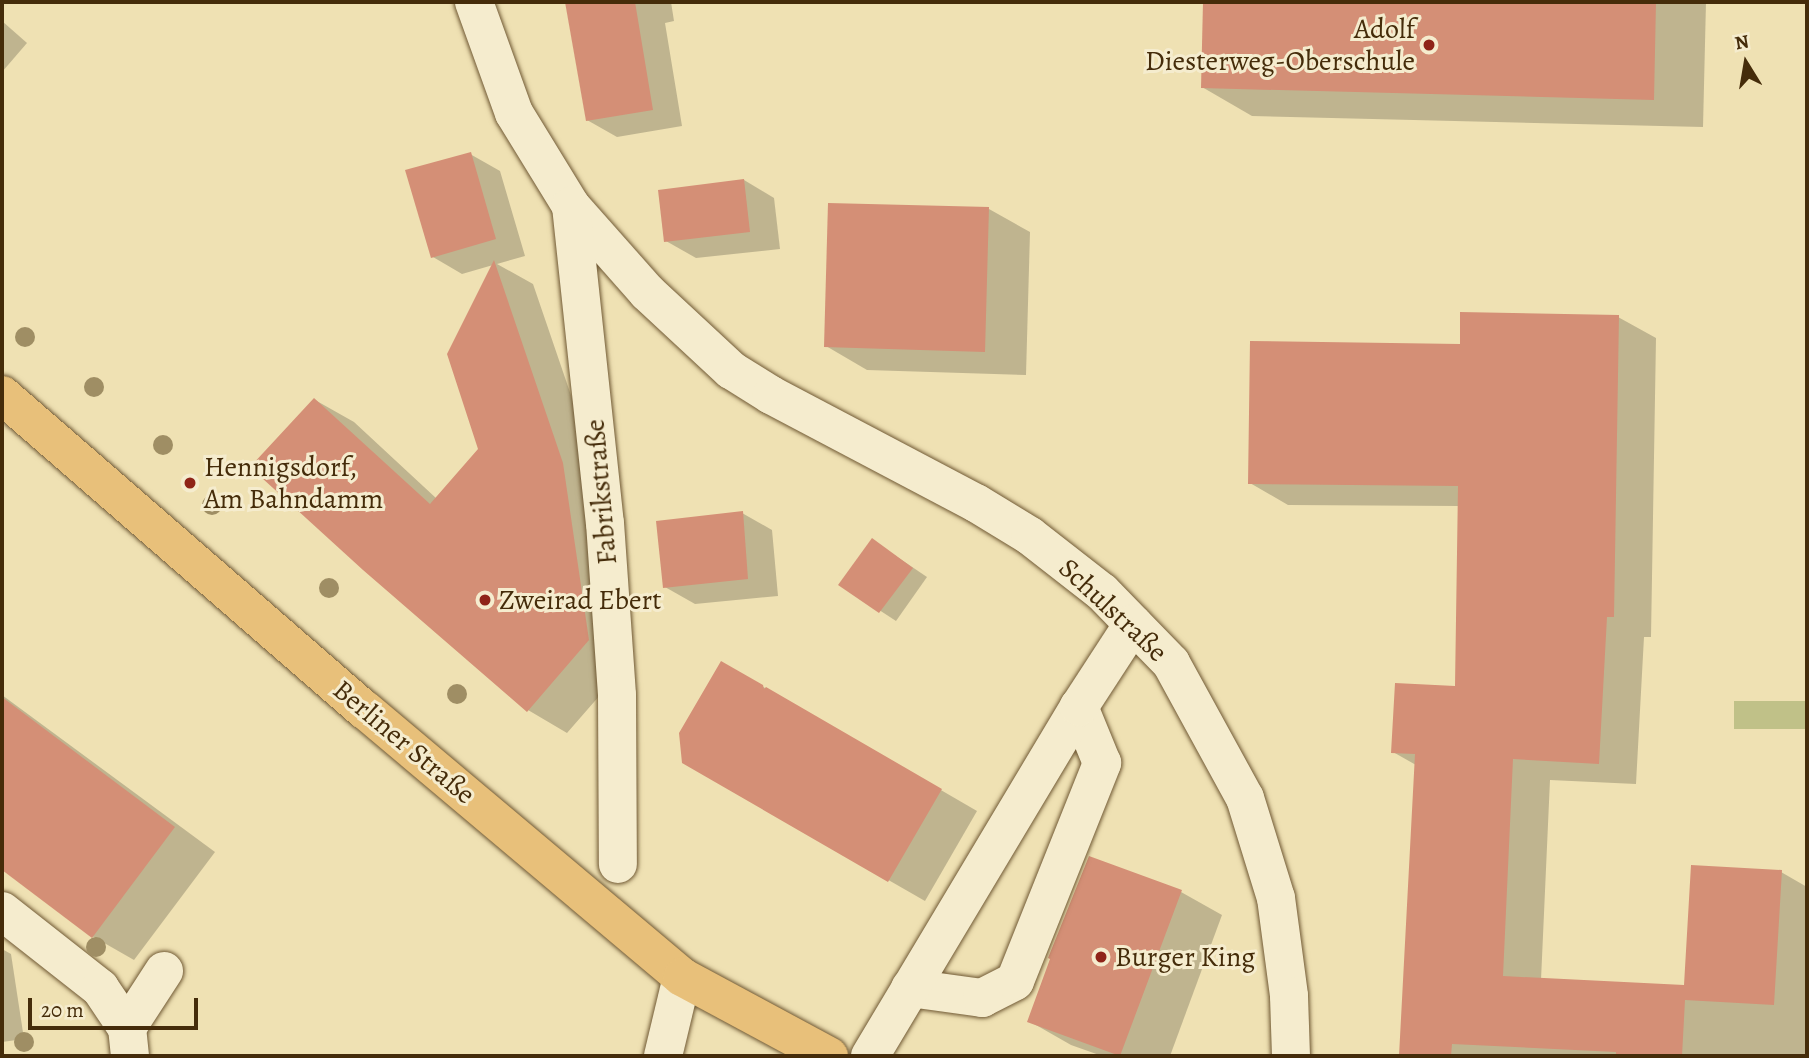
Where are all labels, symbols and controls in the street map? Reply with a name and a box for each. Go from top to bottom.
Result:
place label: Adolf Diesterweg-Oberschule [1145,12,1415,78]
north arrow [1711,28,1781,98]
text: N [1733,28,1751,56]
marker: Adolf Diesterweg-Oberschule [1421,37,1437,53]
street label: Fabrikstraße [578,418,624,566]
place label: Hennigsdorf, Am Bahndamm [204,450,383,516]
marker: Hennigsdorf, Am Bahndamm [182,475,198,491]
street label: Schulstraße [1052,551,1174,669]
place label: Zweirad Ebert [499,583,661,617]
marker: Zweirad Ebert [477,592,493,608]
street label: Berliner Straße [326,673,482,811]
place label: Burger King [1115,940,1255,974]
marker: Burger King [1093,949,1109,965]
scale bar [32,984,201,1028]
text: 20 m [41,996,84,1024]

